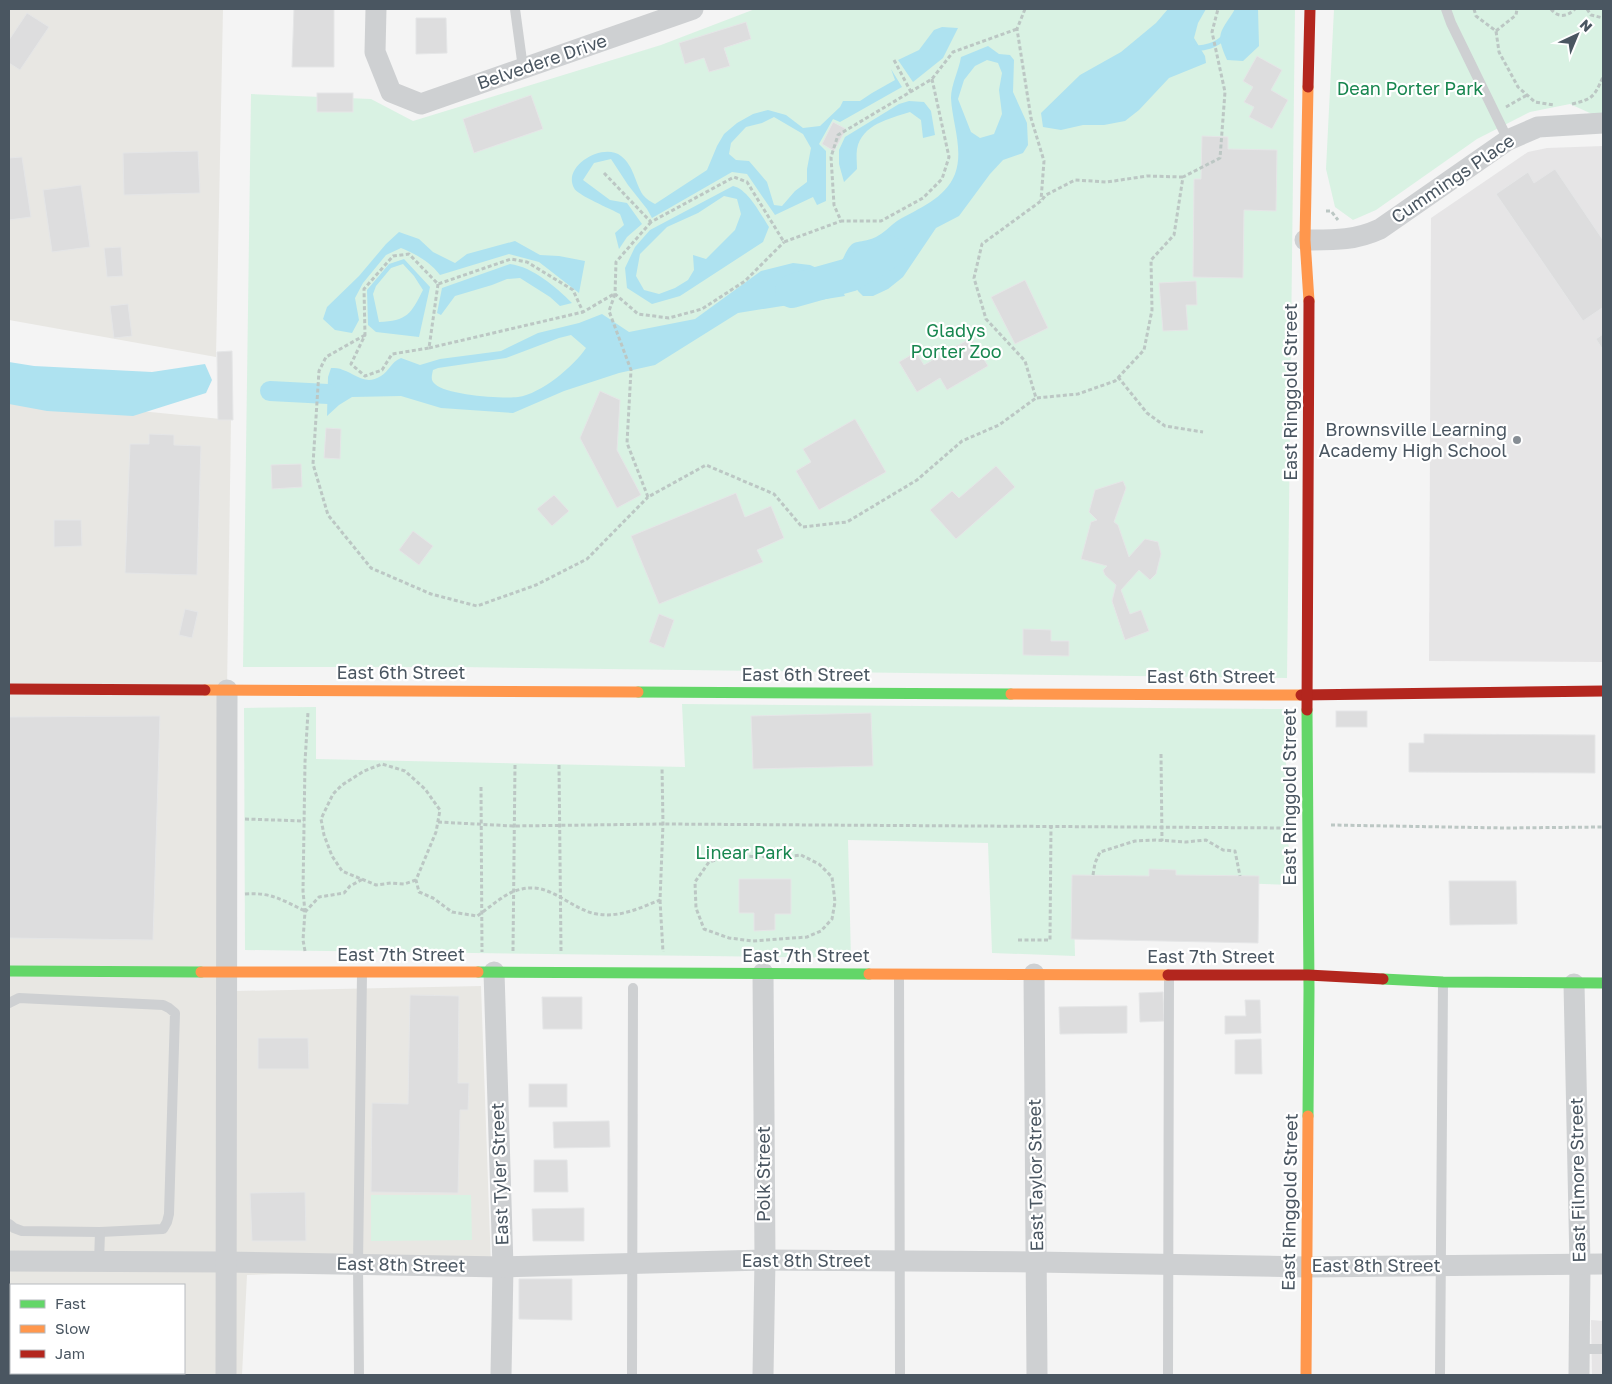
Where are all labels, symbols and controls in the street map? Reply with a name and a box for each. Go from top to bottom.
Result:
north arrow [1552,10,1602,60]
text: N [1577,15,1596,35]
street label: Belvedere Drive [474,29,610,94]
park label: Dean Porter Park [1337,77,1483,99]
street label: Cummings Place [1387,129,1518,228]
street label: East Ringgold Street [1279,303,1301,481]
park label: Gladys Porter Zoo [911,319,1002,362]
place label: Brownsville Learning Academy High School [1319,418,1507,461]
marker: Brownsville Learning Academy High School [1511,434,1523,446]
street label: East 6th Street [336,661,466,683]
street label: East 6th Street [741,663,871,685]
street label: East 6th Street [1146,665,1276,687]
street label: East Ringgold Street [1278,708,1300,886]
park label: Linear Park [695,841,793,863]
street label: East 7th Street [337,943,465,965]
street label: East 7th Street [742,944,870,966]
street label: East 7th Street [1147,945,1275,967]
street label: East Filmore Street [1565,1097,1589,1263]
street label: East Taylor Street [1023,1098,1047,1252]
street label: East Tyler Street [486,1102,512,1246]
street label: East Ringgold Street [1276,1113,1302,1291]
street label: Polk Street [752,1126,774,1222]
street label: East 8th Street [741,1249,871,1271]
street label: East 8th Street [336,1252,466,1276]
street label: East 8th Street [1311,1254,1441,1276]
legend [10,1284,185,1374]
text: Fast [55,1294,86,1312]
text: Slow [55,1319,90,1337]
text: Jam [55,1344,85,1362]

